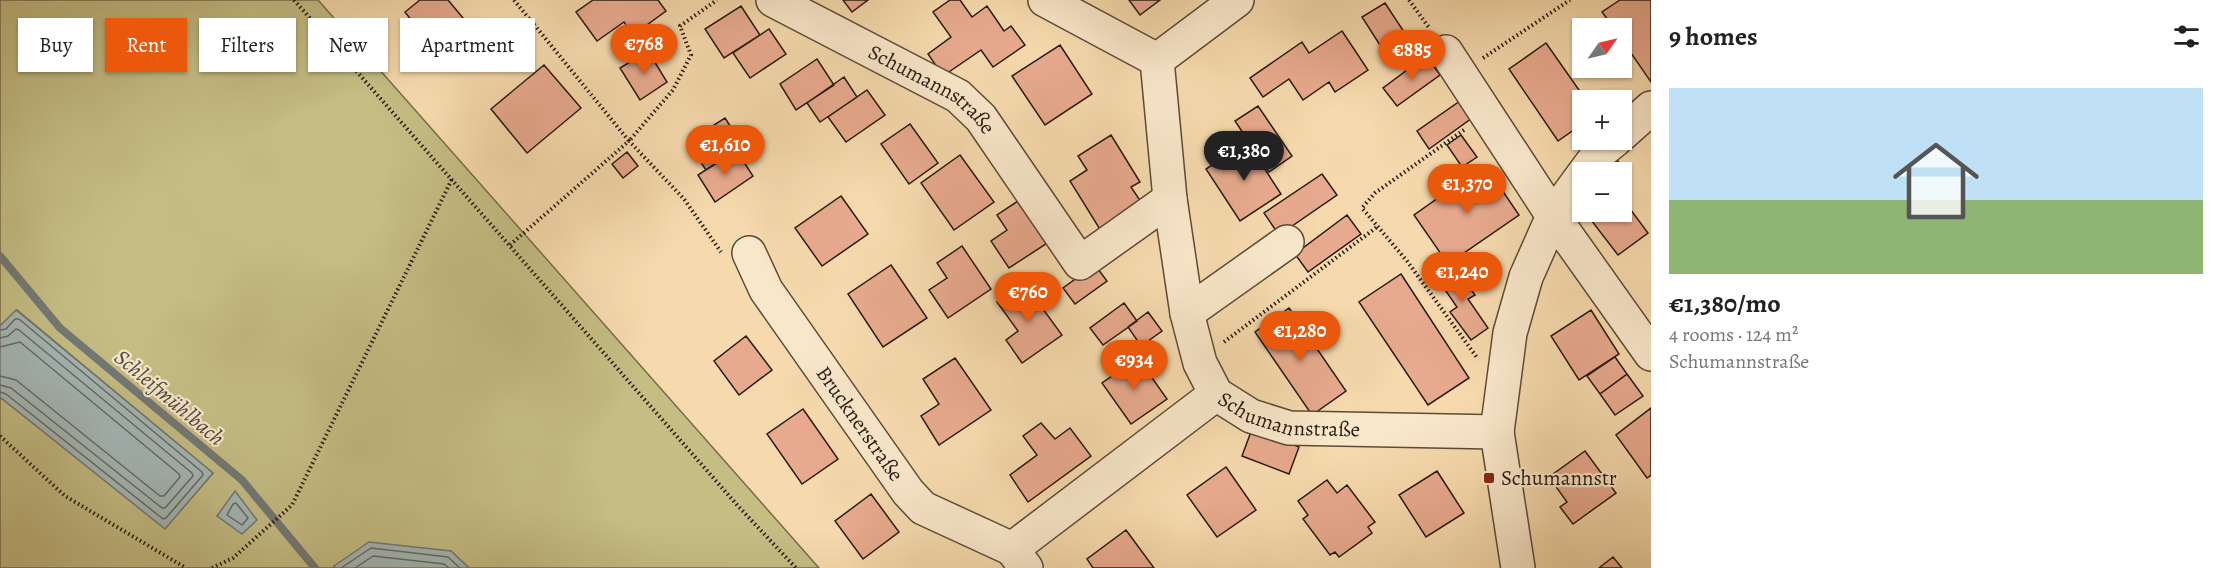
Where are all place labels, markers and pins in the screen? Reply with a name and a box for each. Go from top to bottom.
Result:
pin: €768 [608,24,680,75]
pin: €885 [1376,30,1448,81]
pin: €1,610 [676,125,774,176]
pin: €1,380 [1195,131,1293,182]
pin: €1,370 [1418,164,1516,215]
pin: €1,240 [1413,252,1511,303]
pin: €760 [992,272,1064,323]
pin: €1,280 [1251,311,1349,362]
pin: €934 [1098,340,1170,391]
place label: Schumannstr [1501,464,1617,492]
marker: Schumannstr [1482,471,1496,485]

